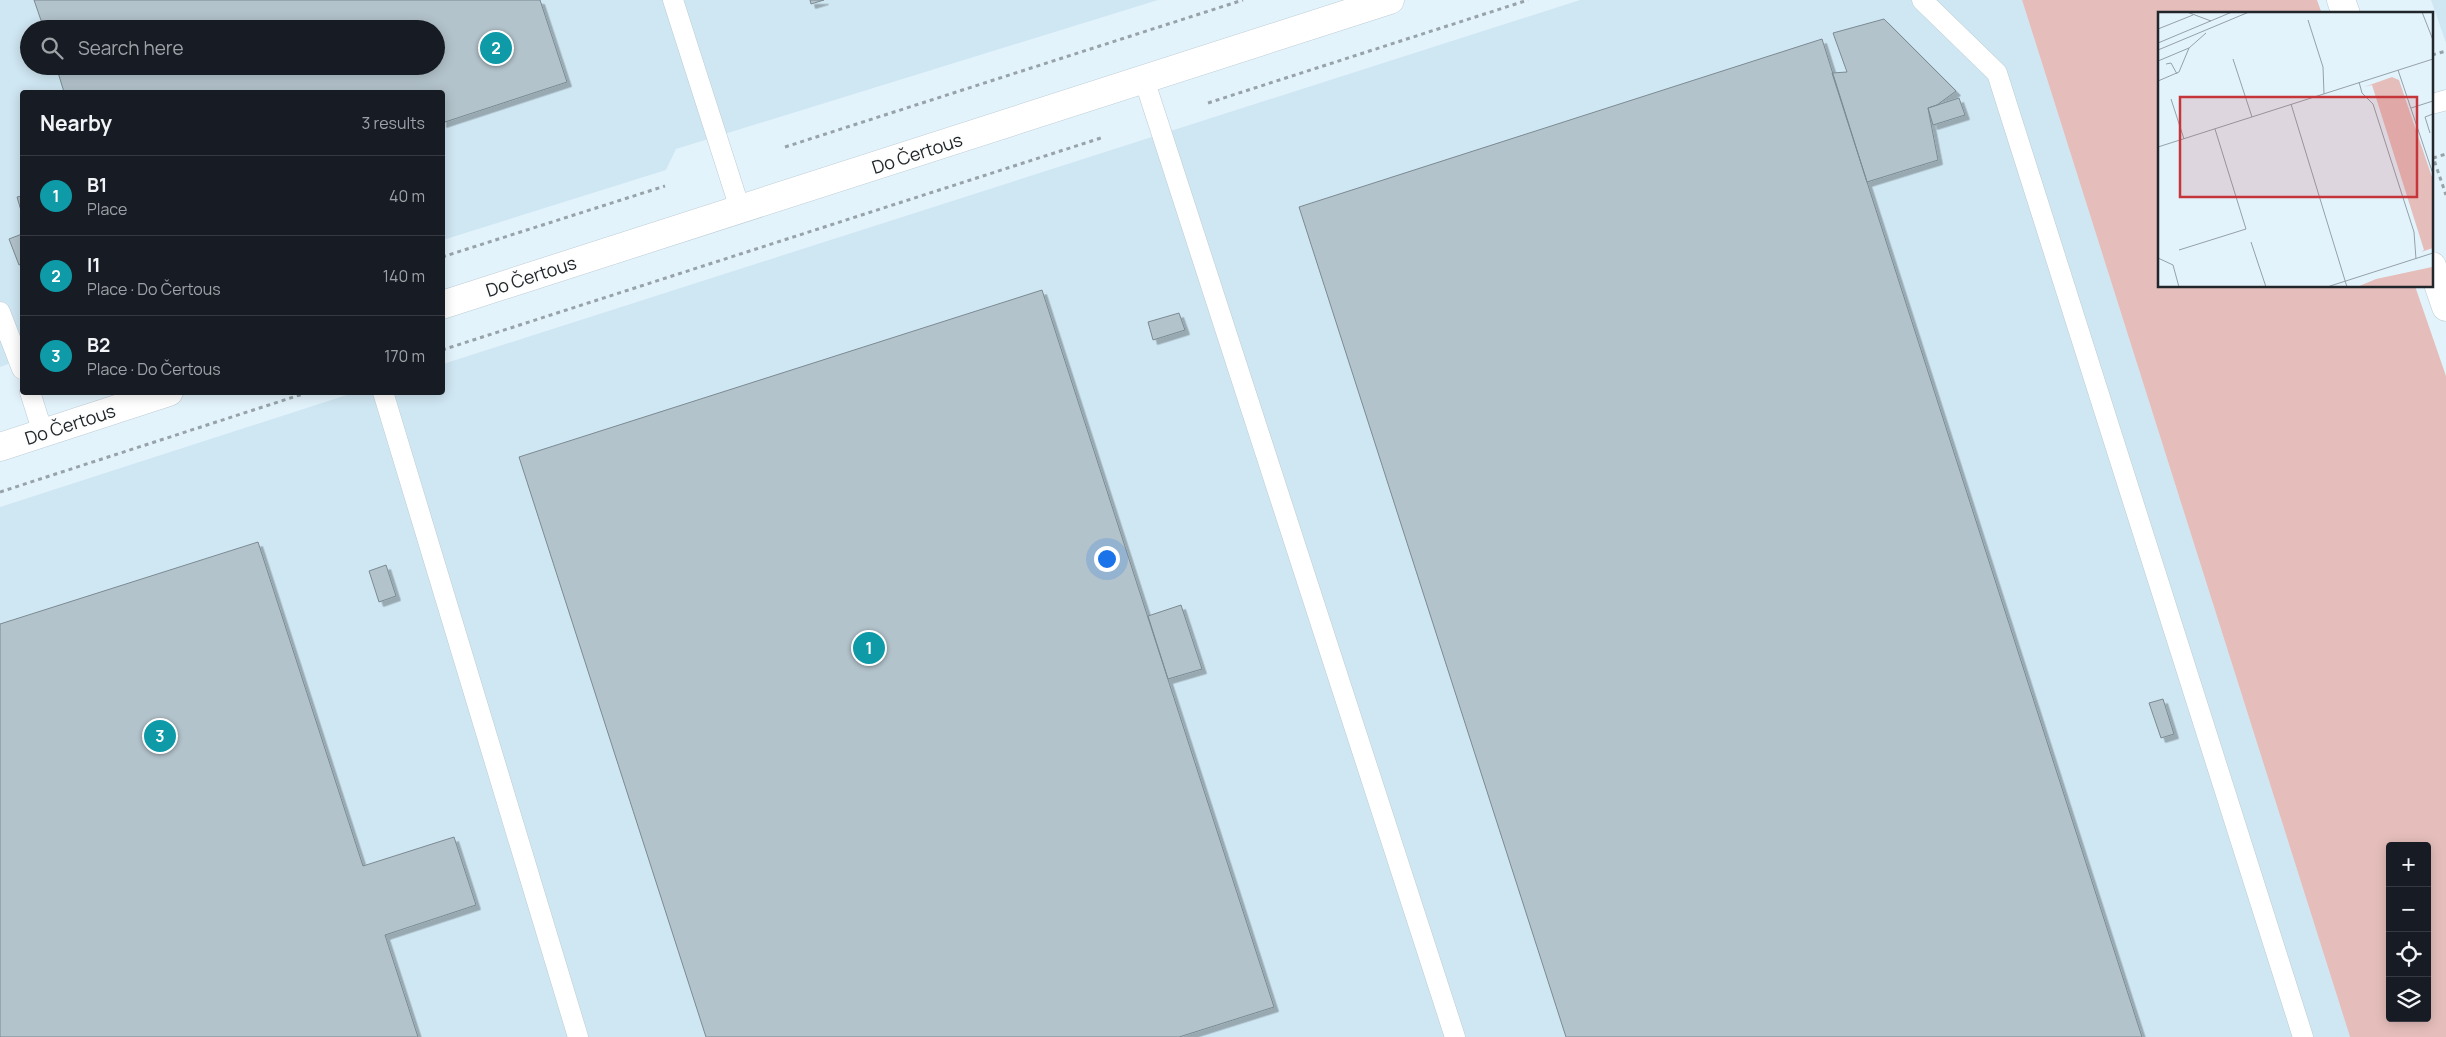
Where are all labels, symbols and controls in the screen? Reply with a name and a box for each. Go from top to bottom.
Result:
inset map [2158,12,2434,288]
search box [20,20,445,75]
pin: 2 [480,29,512,67]
icon: search [38,34,66,62]
text: Search here [78,35,184,61]
text: Nearby [40,109,112,137]
text: 3 results [362,112,425,134]
street label: Do Čertous [869,127,965,179]
text: B1 [87,172,107,198]
text: 1 [52,185,60,207]
text: 40 m [389,185,425,207]
text: Place [87,198,127,220]
street label: Do Čertous [483,250,579,302]
text: I1 [87,252,101,278]
text: 2 [51,265,61,287]
text: 140 m [383,265,425,287]
text: Place · Do Čertous [87,278,221,300]
text: B2 [87,332,110,358]
text: 3 [51,345,61,367]
text: 170 m [384,345,425,367]
text: Place · Do Čertous [87,358,221,380]
street label: Do Čertous [22,398,118,450]
your location [1094,546,1120,572]
pin: 1 [853,629,885,667]
pin: 3 [144,717,176,755]
map controls [2386,842,2431,1022]
button: + [2386,842,2431,887]
button: − [2386,887,2431,932]
button: locate [2386,932,2431,977]
button: layers [2386,977,2431,1022]

